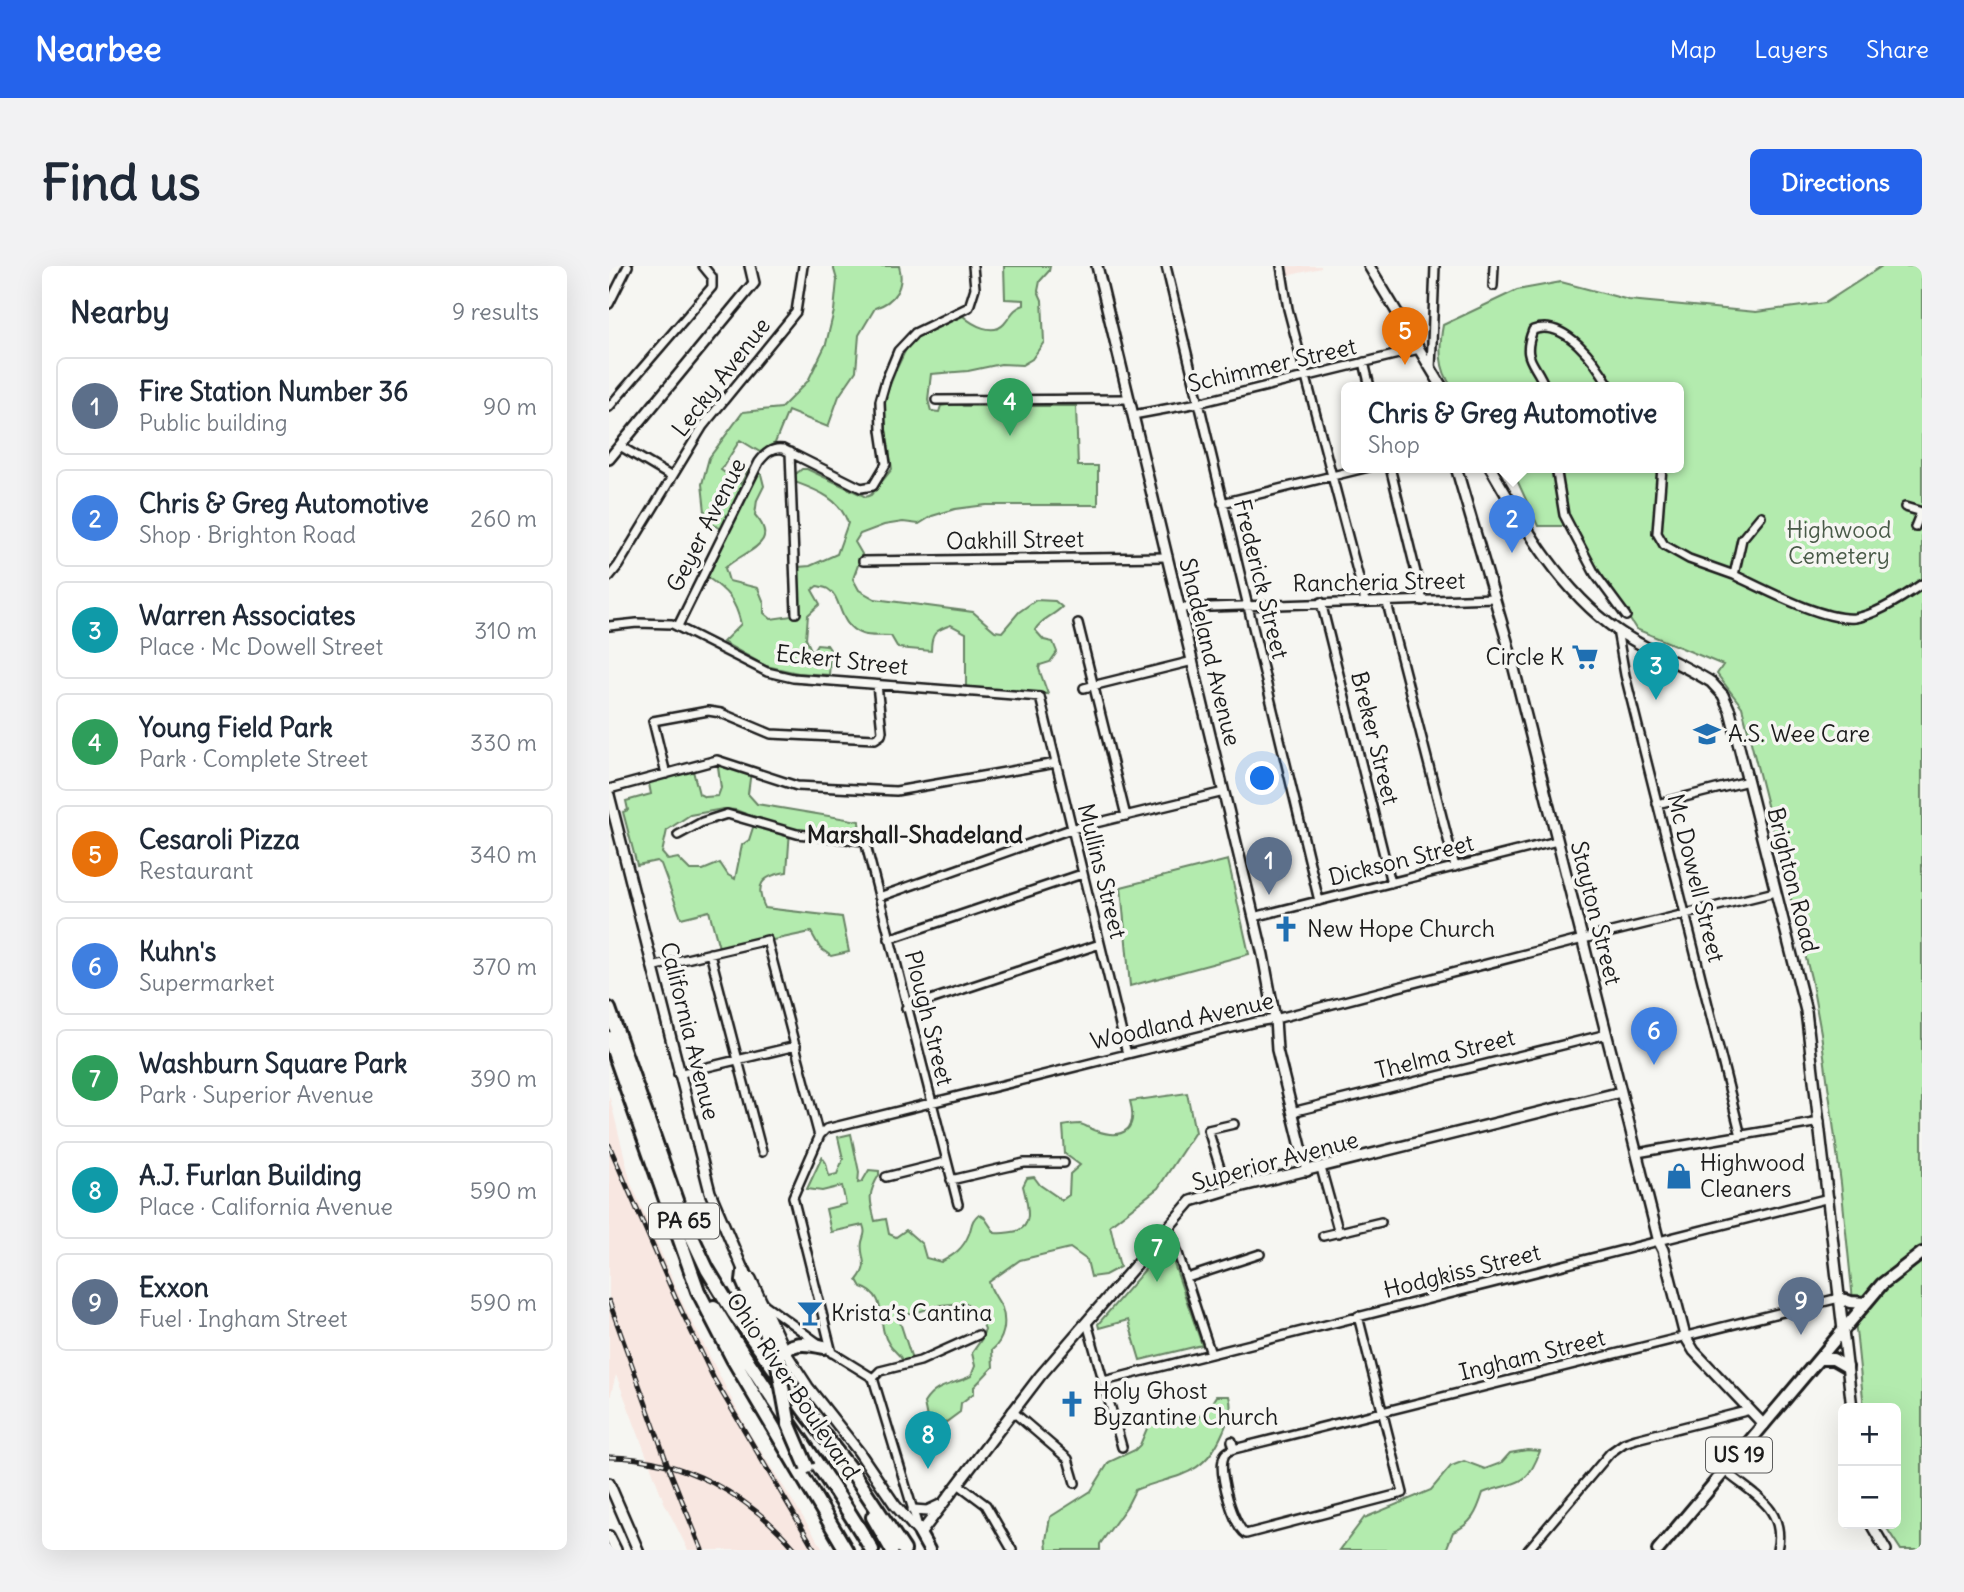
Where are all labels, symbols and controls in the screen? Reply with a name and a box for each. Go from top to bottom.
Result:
text: Nearbee [35,28,161,70]
text: Map [1670,34,1716,64]
text: Layers [1754,34,1828,64]
text: Share [1866,34,1929,64]
button: Directions [1750,149,1922,215]
text: Find us [42,152,200,213]
text: Nearby [70,293,170,331]
text: 9 results [452,297,539,326]
pin: 5 [1382,307,1428,365]
street label: Lecky Avenue [665,311,776,442]
street label: Schimmer Street [1185,331,1359,398]
text: Fire Station Number 36 [139,375,408,408]
pin: 4 [987,378,1033,436]
popup [1341,382,1684,473]
text: 1 [90,392,100,421]
text: 90 m [483,392,537,421]
text: Chris & Greg Automotive [1368,397,1657,430]
text: Public building [139,408,288,437]
text: Shop [1368,430,1420,459]
street label: Geyer Avenue [659,453,752,597]
text: Chris & Greg Automotive [139,487,429,520]
pin: 2 [1489,495,1535,553]
street label: Frederick Street [1228,496,1295,662]
text: 2 [89,504,101,533]
text: 260 m [470,504,537,533]
park label: Highwood Cemetery [1786,515,1892,570]
text: Shop · Brighton Road [139,520,356,549]
street label: Oakhill Street [946,524,1085,555]
street label: Shadeland Avenue [1173,555,1248,749]
street label: Rancheria Street [1292,565,1466,598]
text: Warren Associates [139,599,356,632]
text: 3 [88,616,102,645]
text: 310 m [474,616,537,645]
text: Place · Mc Dowell Street [139,632,383,661]
street label: Eckert Street [775,638,910,681]
place label: Circle K [1486,642,1564,671]
supermarket icon: Circle K [1570,642,1600,672]
pin: 3 [1633,642,1679,700]
street label: Breker Street [1345,668,1406,808]
text: Young Field Park [139,711,333,744]
school or university icon: A.S. Wee Care [1692,719,1722,749]
place label: A.S. Wee Care [1728,719,1870,748]
text: 4 [88,728,102,757]
text: 330 m [470,728,537,757]
text: Park · Complete Street [139,744,368,773]
your location [1245,761,1279,795]
street label: Mc Dowell Street [1662,791,1731,965]
street label: Mullins Street [1072,800,1133,942]
street label: Brighton Road [1761,804,1826,956]
district label: Marshall-Shadeland [807,819,1023,849]
text: Cesaroli Pizza [139,823,300,856]
street label: Dickson Street [1325,827,1477,892]
pin: 1 [1246,837,1292,895]
street label: Stayton Street [1565,838,1628,988]
text: 5 [88,840,102,869]
text: 340 m [470,840,537,869]
text: Restaurant [139,856,253,885]
church icon: New Hope Church [1271,914,1301,944]
place label: New Hope Church [1307,914,1495,943]
text: Kuhn's [139,935,216,968]
street label: California Avenue [654,939,727,1123]
street label: Plough Street [899,947,960,1089]
text: 6 [88,952,102,981]
text: 370 m [472,952,537,981]
text: Supermarket [139,968,275,997]
street label: Woodland Avenue [1087,985,1276,1056]
pin: 6 [1631,1007,1677,1065]
street label: Thelma Street [1372,1022,1518,1085]
text: Washburn Square Park [139,1047,407,1080]
text: 7 [89,1064,101,1093]
text: 390 m [470,1064,537,1093]
text: Park · Superior Avenue [139,1080,374,1109]
street label: Superior Avenue [1188,1124,1361,1197]
place label: Highwood Cleaners [1700,1148,1805,1203]
text: A.J. Furlan Building [139,1159,362,1192]
shop icon: Highwood Cleaners [1664,1161,1694,1191]
text: 8 [88,1176,102,1205]
text: 590 m [470,1176,537,1205]
text: Place · California Avenue [139,1192,393,1221]
road number: PA 65 [649,1203,719,1238]
pin: 7 [1134,1224,1180,1282]
street label: Hodgkiss Street [1381,1237,1543,1304]
text: Exxon [139,1271,209,1304]
pin: 9 [1778,1277,1824,1335]
street label: Ohio River Boulevard [720,1287,867,1484]
text: 9 [88,1288,102,1317]
text: 590 m [470,1288,537,1317]
bar icon: Krista’s Cantina [795,1298,825,1328]
place label: Krista’s Cantina [831,1298,992,1327]
text: Fuel · Ingham Street [139,1304,348,1333]
street label: Ingham Street [1456,1322,1608,1387]
place label: Holy Ghost Byzantine Church [1093,1376,1278,1431]
church icon: Holy Ghost Byzantine Church [1057,1389,1087,1419]
map controls [1838,1403,1901,1529]
button: + [1838,1403,1901,1466]
pin: 8 [905,1411,951,1469]
road number: US 19 [1706,1438,1772,1472]
button: − [1838,1466,1901,1529]

